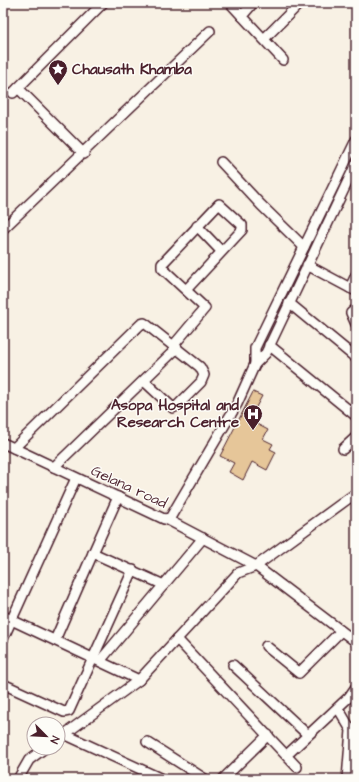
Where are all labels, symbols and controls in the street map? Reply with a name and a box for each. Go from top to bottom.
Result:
place icon: Chausath Khamba [47,58,69,86]
place label: Chausath Khamba [72,59,192,80]
place label: Asopa Hospital and Research Centre [111,395,239,433]
hospital icon: Asopa Hospital and Research Centre [242,403,264,431]
street label: Gelana road [88,460,171,514]
north arrow [26,716,66,756]
text: N [46,734,63,746]

